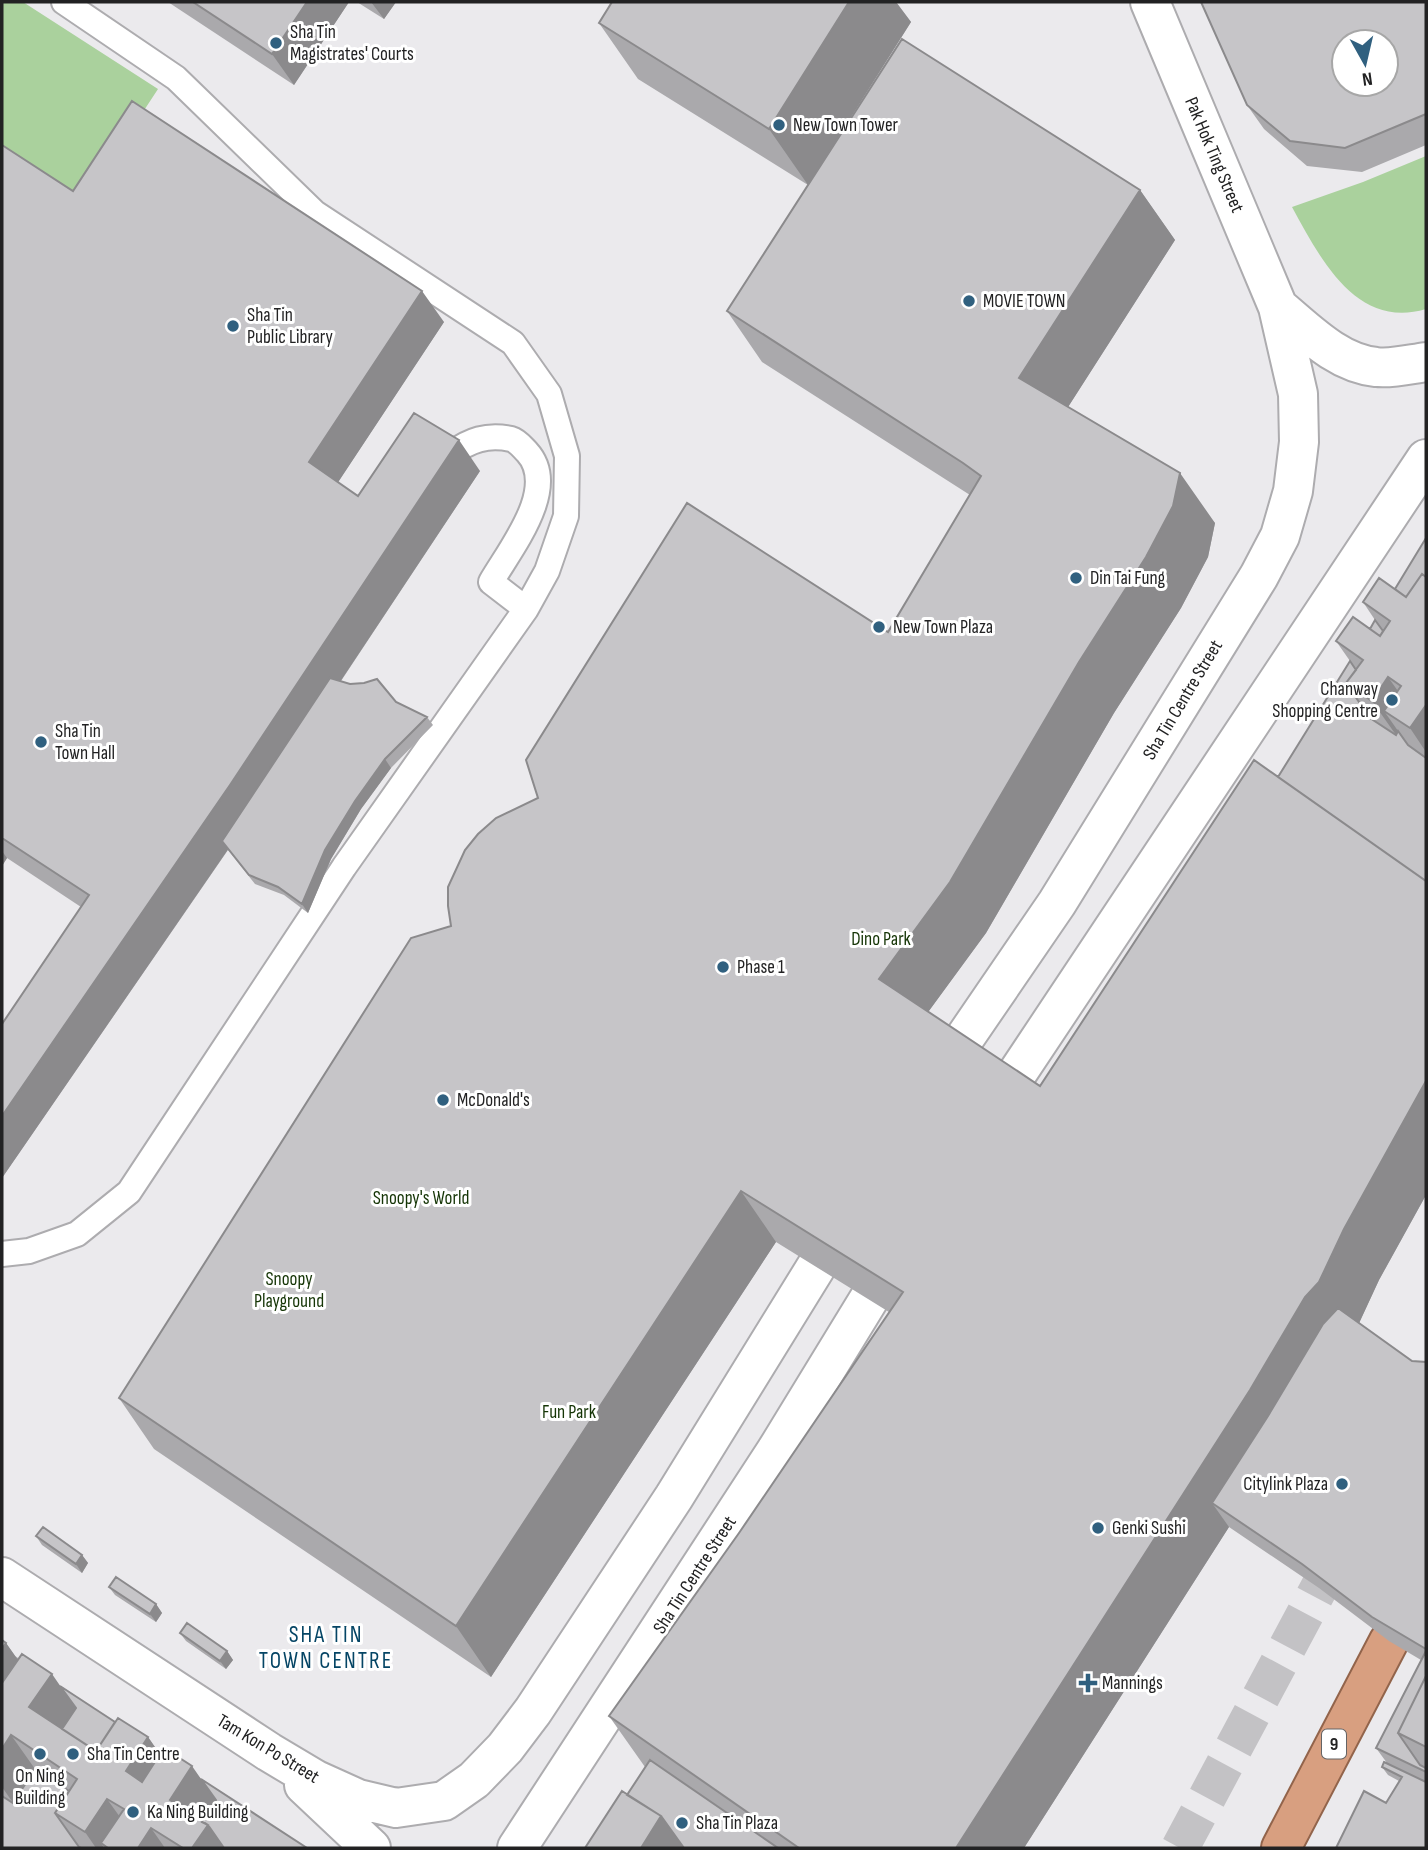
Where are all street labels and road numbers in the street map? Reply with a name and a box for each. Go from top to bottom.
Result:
street label: Pak Hok Ting Street [1179,94,1249,216]
street label: Sha Tin Centre Street [1138,636,1228,764]
street label: Sha Tin Centre Street [648,1512,742,1638]
street label: Tam Kon Po Street [213,1709,324,1789]
road number: 9 [1322,1730,1346,1758]

